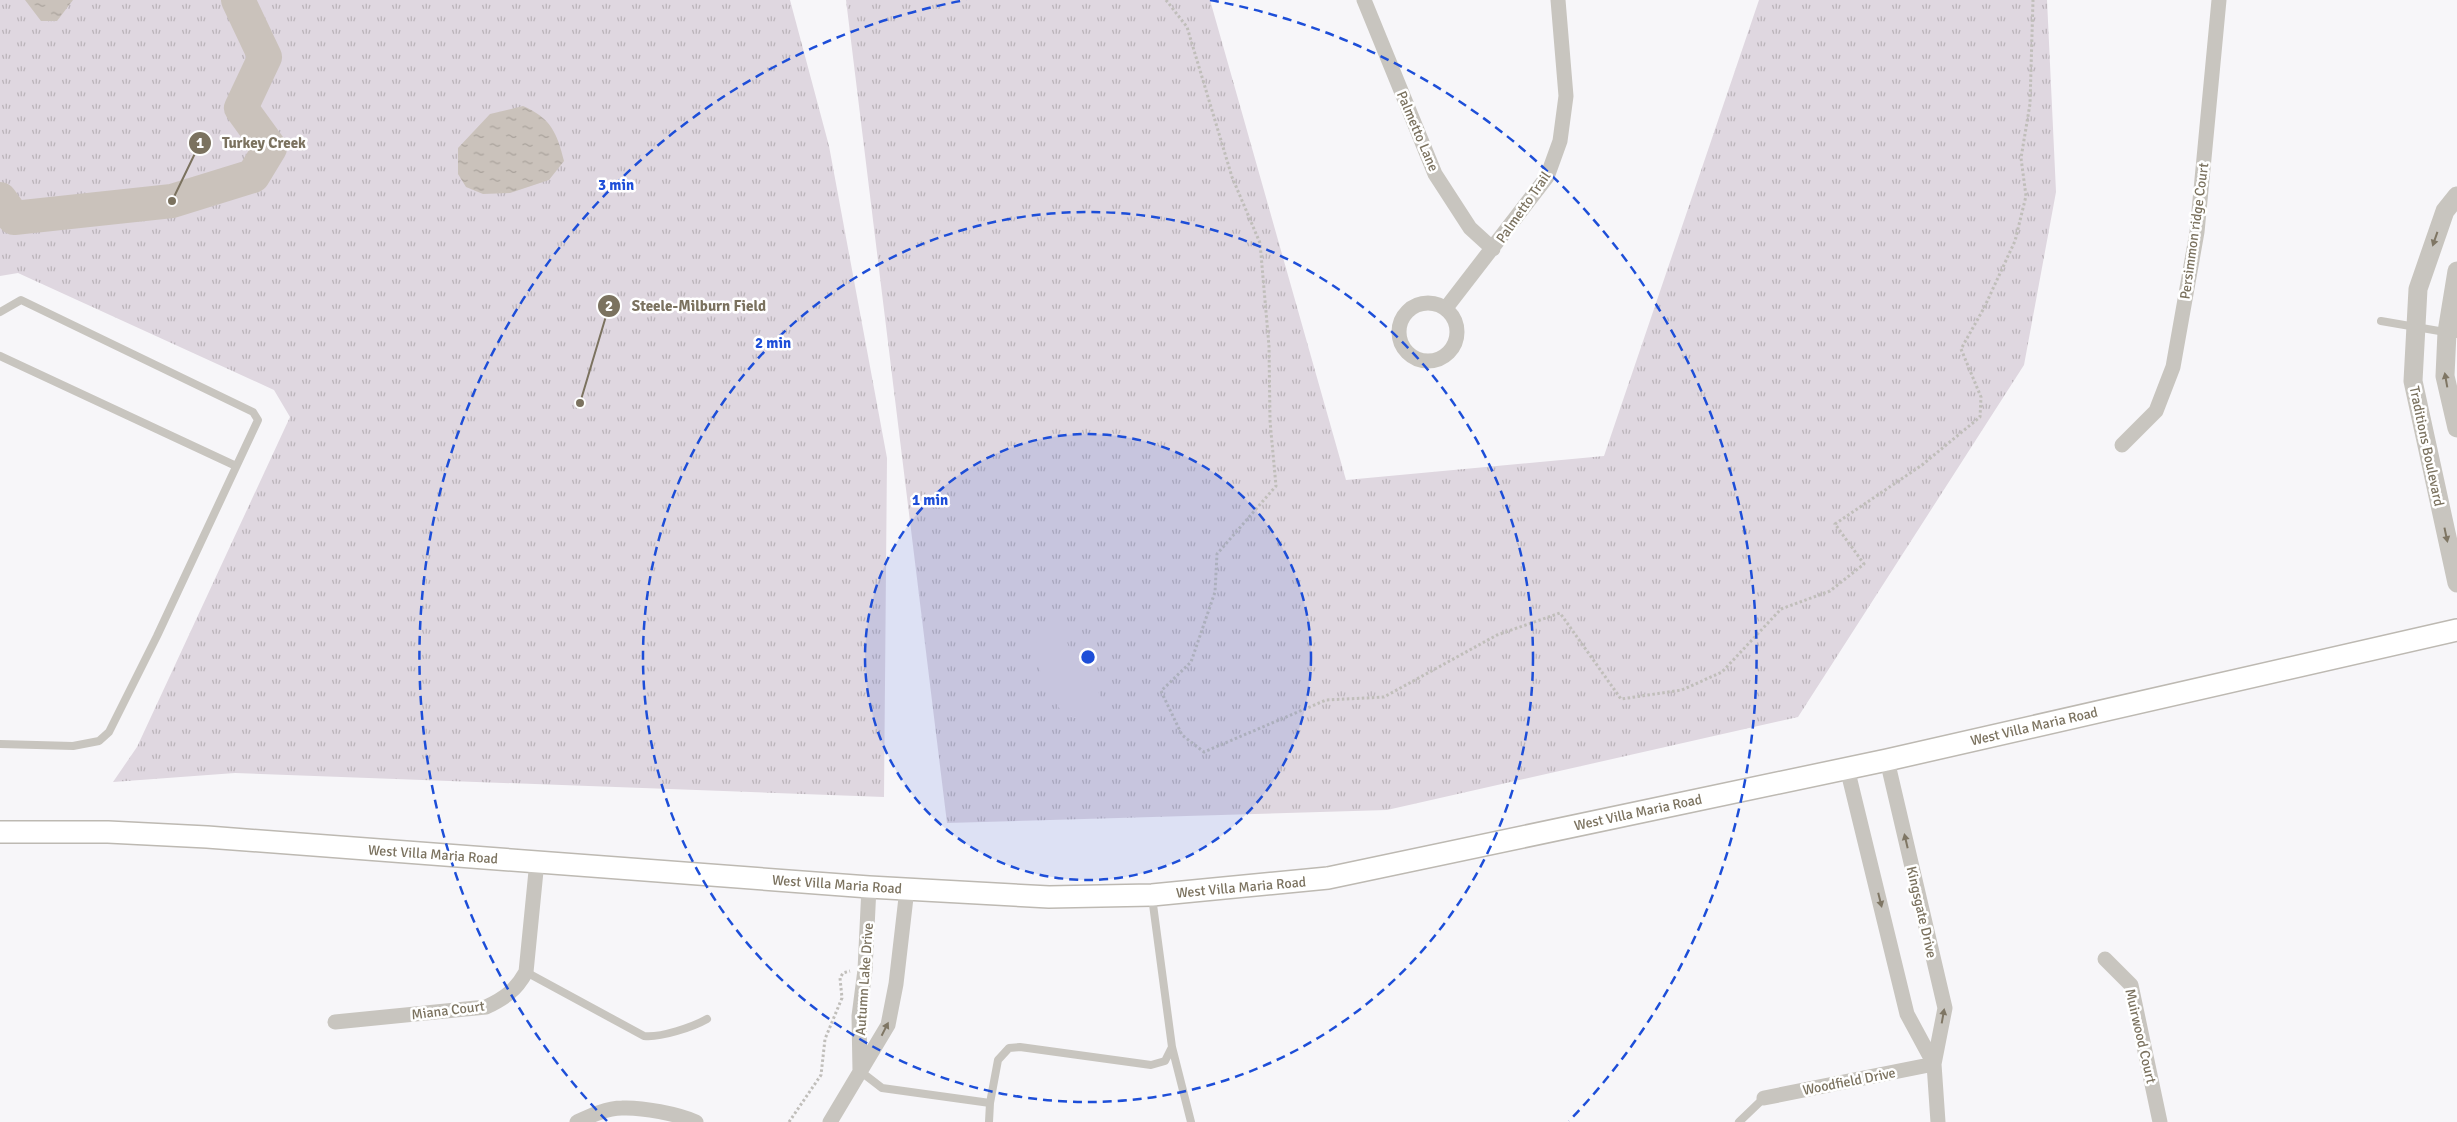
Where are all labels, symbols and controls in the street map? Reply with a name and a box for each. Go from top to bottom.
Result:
street label: Palmetto Lane [1393,88,1442,174]
callout: Turkey Creek [187,128,316,158]
text: 1 [196,134,204,152]
text: Turkey Creek [222,134,306,152]
street label: Persimmon ridge Court [2176,162,2213,300]
street label: Palmetto Trail [1493,168,1554,246]
text: 3 min [598,176,634,194]
one-way arrow [2431,231,2438,246]
callout: Steele-Milburn Field [597,291,776,321]
text: 2 [605,297,613,315]
text: Steele-Milburn Field [632,297,766,315]
text: 2 min [755,334,791,352]
one-way arrow [2442,372,2450,388]
street label: Traditions Boulevard [2405,384,2448,508]
text: 1 min [912,491,948,509]
one-way arrow [2443,527,2451,543]
centre of rings [1079,648,1097,666]
street label: West Villa Maria Road [1969,704,2100,749]
street label: West Villa Maria Road [1573,791,1704,834]
one-way arrow [1902,833,1910,848]
street label: West Villa Maria Road [367,841,499,868]
street label: Kingsgate Drive [1903,864,1940,960]
street label: West Villa Maria Road [771,871,903,898]
street label: West Villa Maria Road [1175,873,1307,902]
one-way arrow [1876,893,1884,908]
street label: Autumn Lake Drive [852,922,877,1036]
street label: Muirwood Court [2121,987,2160,1085]
street label: Miana Court [410,998,486,1023]
one-way arrow [1940,1008,1948,1024]
one-way arrow [881,1022,889,1037]
street label: Woodfield Drive [1801,1064,1897,1099]

